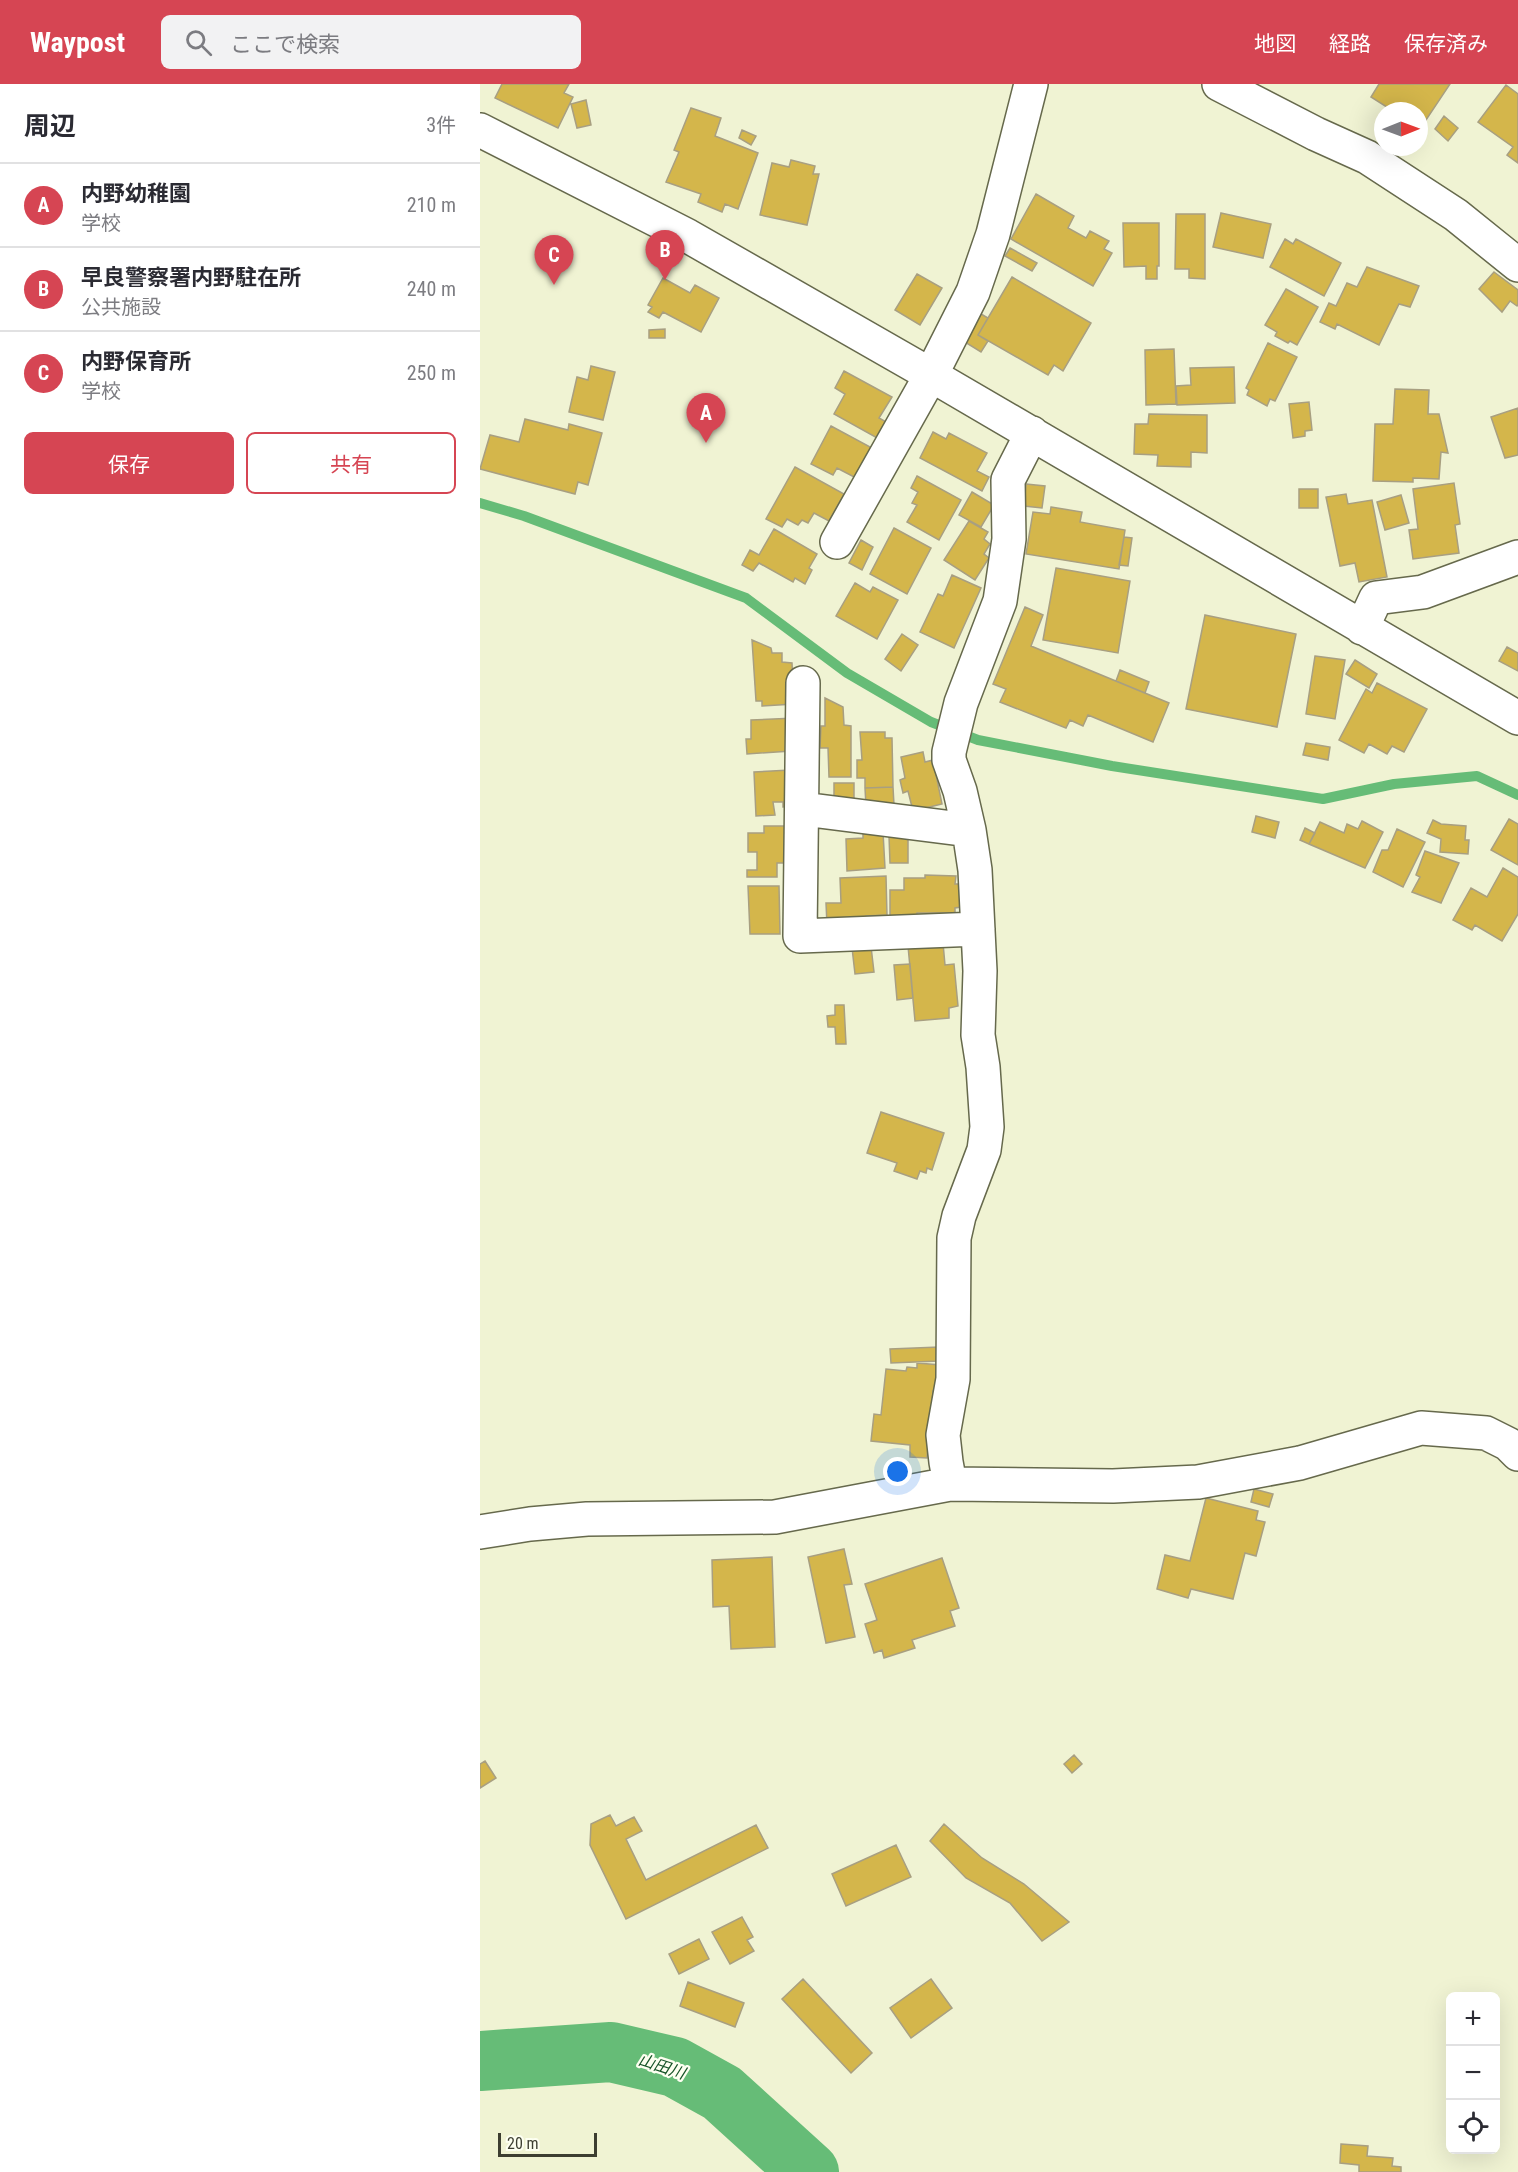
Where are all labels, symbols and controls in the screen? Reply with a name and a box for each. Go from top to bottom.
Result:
search box [161,15,581,69]
text: Waypost [30,26,125,59]
icon: search [182,26,215,59]
text: ここで検索 [230,32,340,57]
text: 地図 [1254,32,1296,56]
text: 経路 [1329,32,1371,56]
text: 保存済み [1404,32,1488,56]
north arrow [1374,102,1428,156]
text: 周辺 [24,111,76,141]
text: 3件 [426,113,456,137]
text: 内野幼稚園 [81,181,191,206]
text: A [38,193,49,217]
text: 210 m [407,193,456,217]
text: 学校 [81,211,121,235]
pin: B [646,230,684,280]
pin: C [534,236,574,285]
text: 早良警察署内野駐在所 [81,265,301,290]
text: B [38,277,49,301]
text: 240 m [407,277,456,301]
text: 公共施設 [81,295,161,319]
text: 内野保育所 [81,349,191,374]
text: C [38,361,49,385]
text: 250 m [407,361,456,385]
text: 学校 [81,379,121,403]
pin: A [686,394,726,443]
button: 保存 [24,432,234,494]
button: 共有 [246,432,456,494]
your location [883,1457,912,1486]
map controls [1446,1992,1500,2154]
button: + [1446,1992,1500,2046]
button: − [1446,2046,1500,2100]
water label: 山田川 [636,2050,690,2084]
button: locate [1446,2100,1500,2154]
scale bar [498,2130,597,2158]
text: 20 m [507,2134,539,2153]

